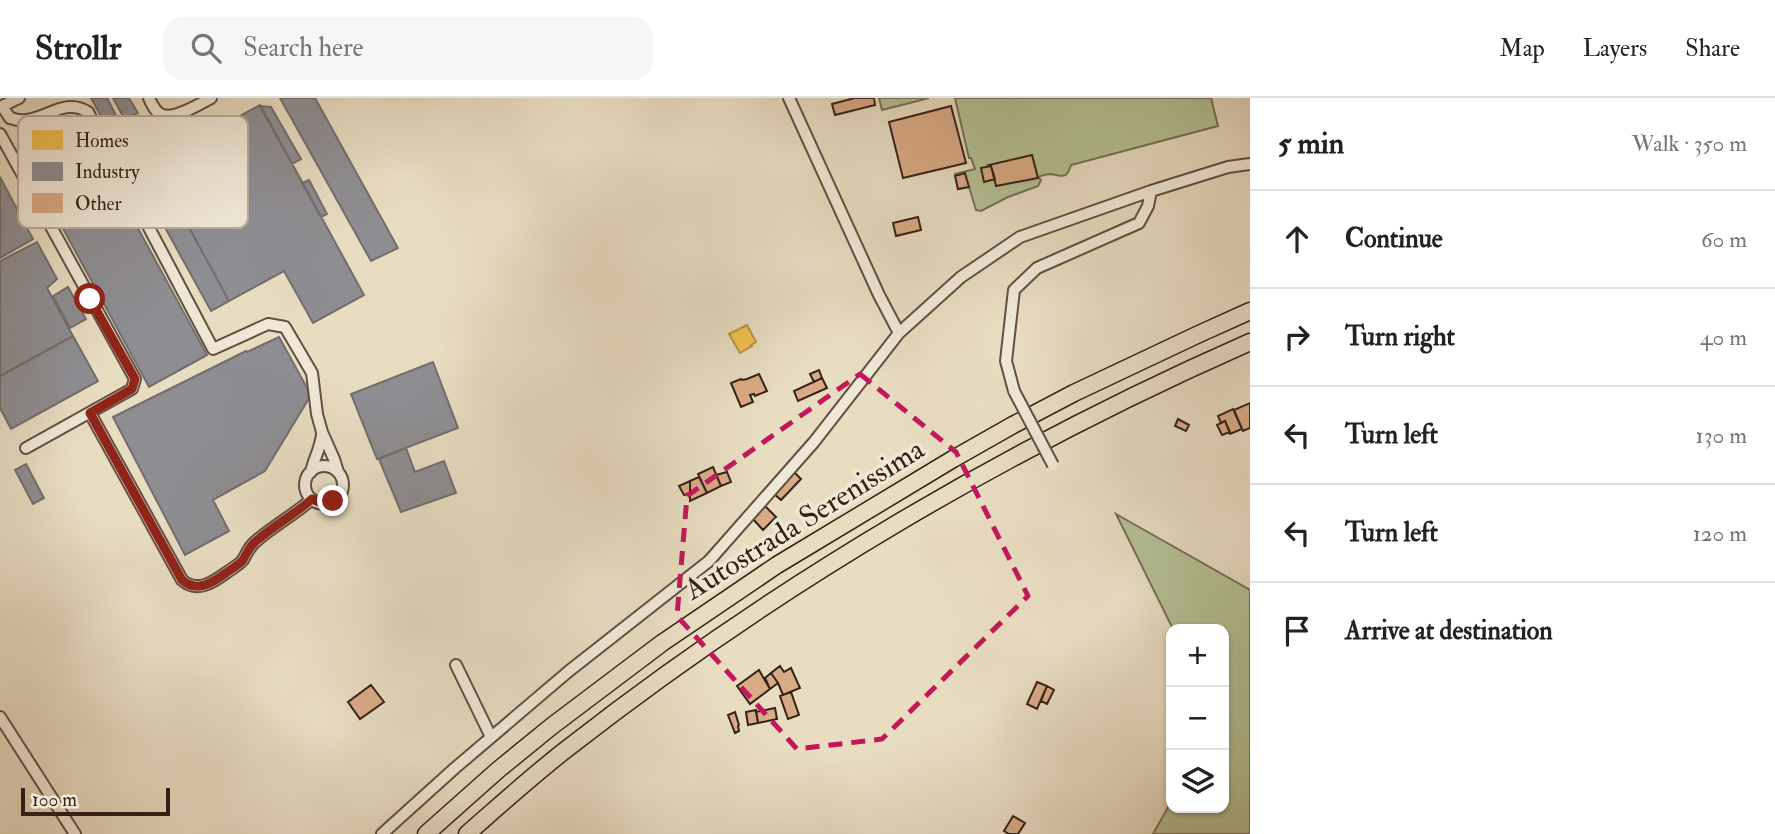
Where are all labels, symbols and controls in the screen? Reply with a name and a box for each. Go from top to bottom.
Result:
search box [163,17,653,80]
text: Strollr [35,28,121,69]
icon: search [187,29,225,67]
text: Search here [243,32,363,64]
text: Map [1500,33,1545,64]
text: Layers [1583,33,1647,64]
text: Share [1685,33,1740,64]
legend [18,116,248,228]
text: 5 min [1278,125,1344,162]
text: Homes [75,129,129,153]
text: Walk · 350 m [1632,129,1747,158]
text: Industry [75,160,140,184]
text: Other [75,192,122,216]
icon: ahead [1278,220,1316,258]
text: Continue [1345,223,1443,255]
text: 60 m [1701,225,1747,254]
route start [74,283,105,314]
icon: right [1278,318,1316,356]
text: Turn right [1345,321,1455,353]
text: 40 m [1700,323,1747,352]
icon: left [1278,416,1316,454]
text: Turn left [1345,419,1438,451]
text: 130 m [1695,421,1747,450]
street label: Autostrada Serenissima [677,430,932,609]
route end [317,485,348,516]
icon: left [1278,514,1316,552]
text: Turn left [1345,517,1438,549]
text: 120 m [1693,519,1747,548]
icon: arrive [1278,612,1316,650]
text: Arrive at destination [1345,615,1553,647]
map controls [1166,624,1229,813]
button: + [1166,624,1229,687]
button: − [1166,687,1229,750]
button: layers [1166,750,1229,813]
scale bar [21,785,170,817]
text: 100 m [32,788,77,812]

